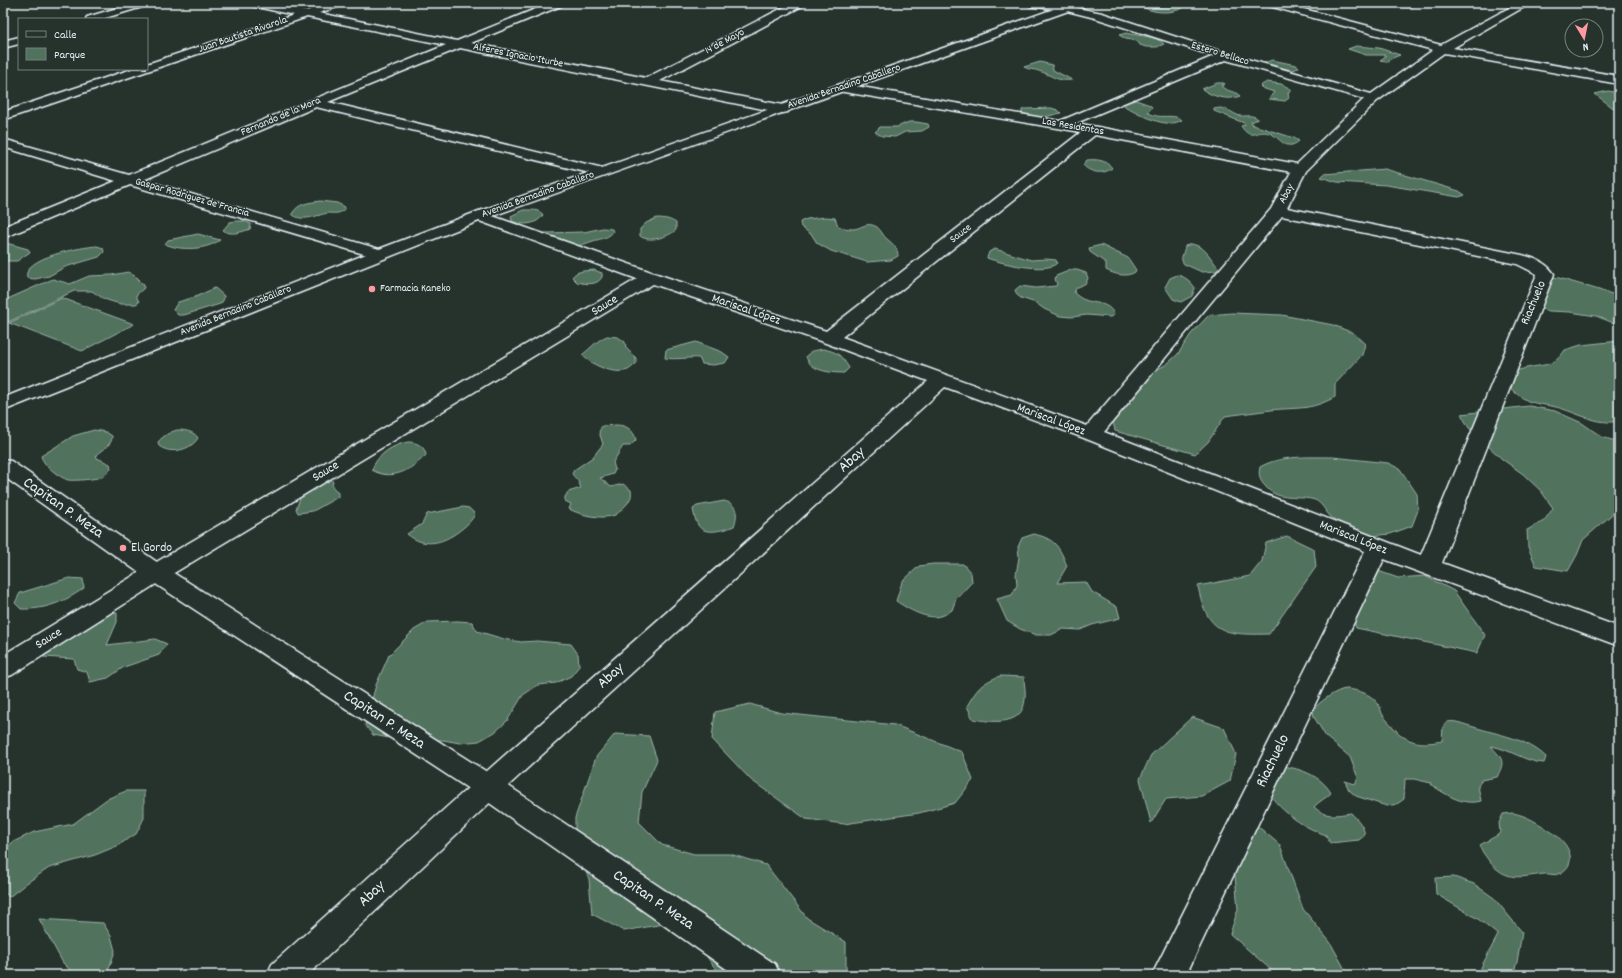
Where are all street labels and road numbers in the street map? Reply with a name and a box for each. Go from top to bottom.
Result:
street label: Juan Bautista Rivarola [196,12,290,58]
street label: 14 de Mayo [702,25,748,59]
street label: Estero Bellaco [1189,38,1251,70]
street label: Alferes Ignacio Iturbe [472,39,565,73]
street label: Avenida Bernadino Caballero [785,60,903,114]
street label: Fernando de la Mora [239,93,324,141]
street label: Las Residentas [1041,114,1106,140]
street label: Avenida Bernadino Caballero [479,167,597,223]
street label: Gaspar Rodriguez de Francia [133,174,252,222]
street label: Abay [1275,181,1299,207]
street label: Sauce [947,220,976,248]
street label: Riachuelo [1516,278,1552,328]
street label: Avenida Bernadino Caballero [178,281,294,341]
street label: Mariscal López [709,289,783,331]
street label: Sauce [588,290,622,321]
street label: Mariscal López [1014,399,1088,441]
street label: Abay [833,441,871,478]
street label: Sauce [309,456,343,487]
street label: Capitan P. Meza [18,472,108,545]
street label: Mariscal López [1316,516,1390,560]
street label: Sauce [32,623,66,655]
street label: Abay [592,657,630,694]
street label: Capitan P. Meza [338,685,430,755]
street label: Riachuelo [1250,730,1296,792]
street label: Capitan P. Meza [608,864,699,936]
street label: Abay [353,875,391,913]

